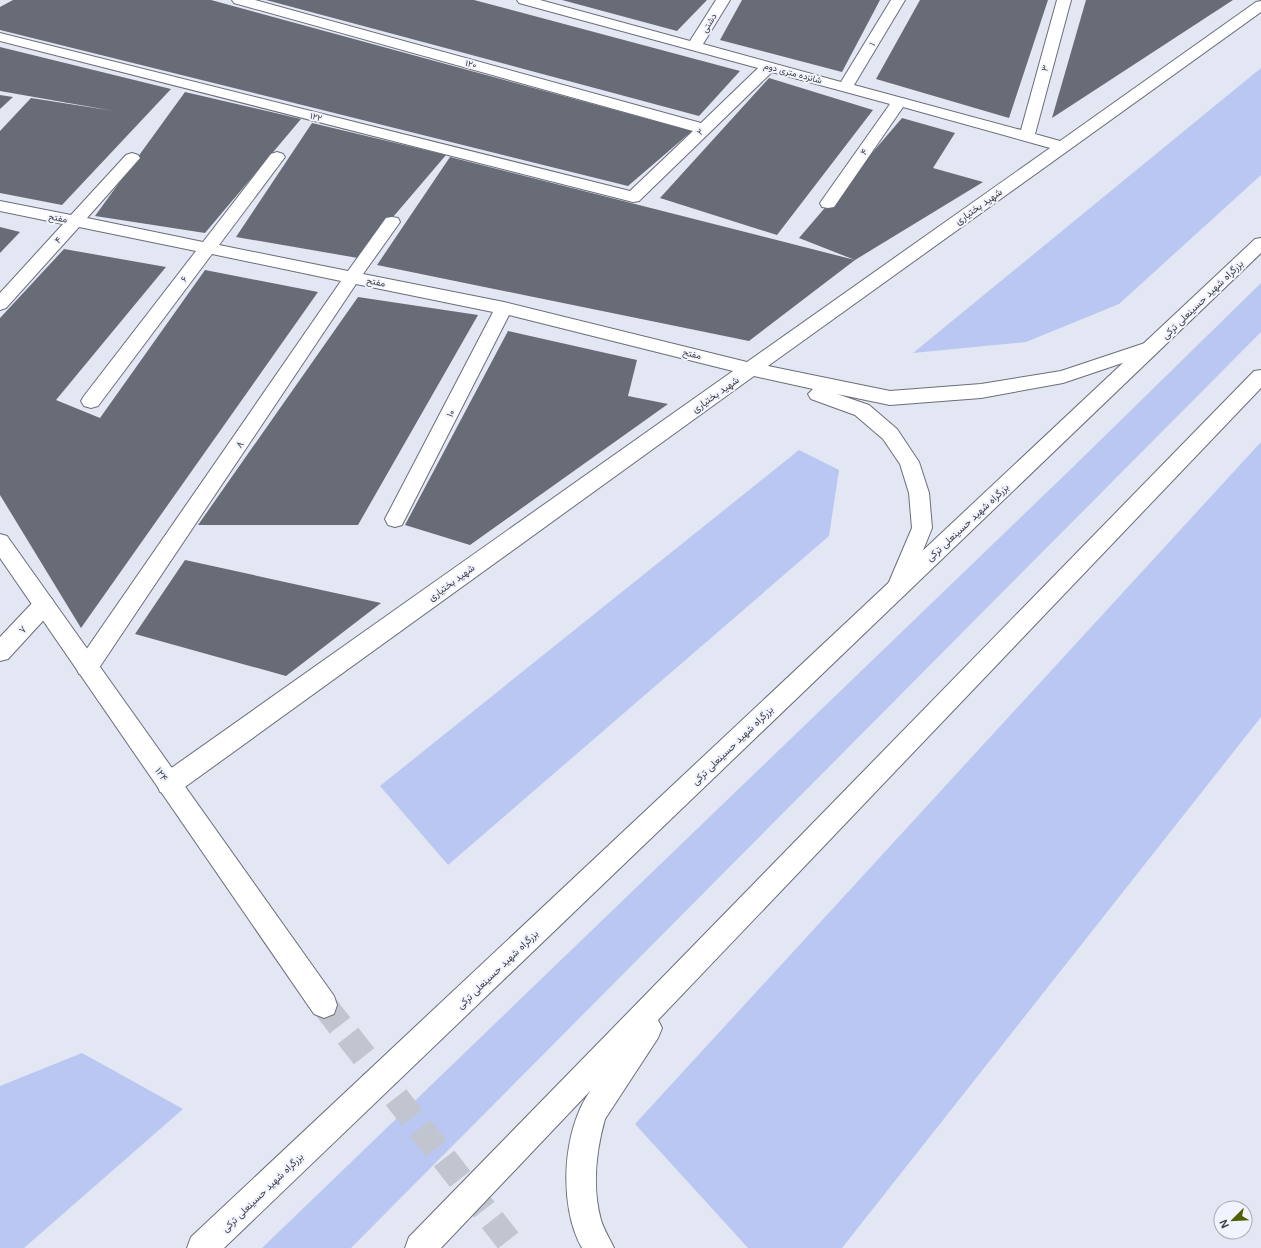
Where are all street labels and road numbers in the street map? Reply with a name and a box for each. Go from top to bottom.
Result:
street label: دشتی [699,12,719,34]
street label: ۱ [867,40,877,48]
street label: ۱۲۰ [464,58,478,70]
street label: شانزده متری دوم [763,60,823,87]
street label: ۳ [1039,64,1051,72]
street label: ۱۲۲ [309,111,323,123]
street label: ۲ [695,127,705,137]
street label: ۴ [858,147,870,157]
street label: شهید بختیاری [953,186,1004,227]
street label: مفتح [48,211,68,226]
street label: ۴ [53,235,63,245]
street label: بزرگراه شهید حسینعلی ترکی [1160,258,1246,342]
street label: ۶ [179,274,190,284]
street label: مفتح [366,275,386,290]
street label: مفتح [681,347,702,362]
street label: شهید بختیاری [690,374,741,415]
street label: ۱۰ [444,408,457,419]
street label: ۸ [233,439,246,450]
street label: بزرگراه شهید حسینعلی ترکی [924,481,1011,564]
street label: شهید بختیاری [426,562,477,604]
street label: ۷ [16,623,28,635]
street label: بزرگراه شهید حسینعلی ترکی [690,704,776,788]
street label: ۱۲۴ [153,765,170,783]
street label: بزرگراه شهید حسینعلی ترکی [455,928,541,1012]
street label: بزرگراه شهید حسینعلی ترکی [220,1151,306,1235]

